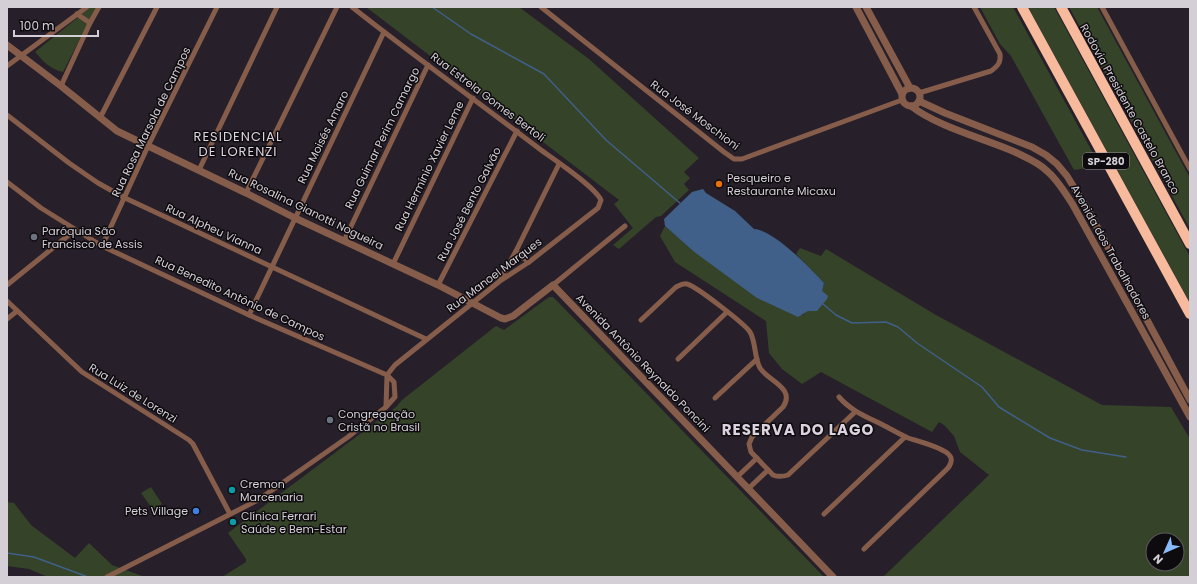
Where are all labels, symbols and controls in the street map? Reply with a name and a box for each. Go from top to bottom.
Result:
scale bar [14,12,98,38]
text: 100 m [20,17,54,34]
street label: Rodovia Presidente Castelo Branco [1076,21,1184,197]
street label: Rua Rosa Marsola de Campos [108,44,195,200]
street label: Rua Estrela Gomes Bertoli [427,48,549,146]
street label: Rua Guimar Perim Camargo [341,64,423,212]
street label: Rua José Moschioni [647,76,743,154]
street label: Rua Moisés Amaro [293,88,353,186]
street label: Rua Hermínio Xavier Leme [390,98,468,234]
district label: RESIDENCIAL DE LORENZI [193,127,283,161]
street label: Rua José Bento Galvão [433,144,505,264]
road number: SP-280 [1083,153,1129,169]
street label: Rua Rosalina Gianotti Nogueira [226,164,386,254]
place label: Pesqueiro e Restaurante Micaxu [727,170,836,199]
marker: Pesqueiro e Restaurante Micaxu [714,179,724,189]
street label: Avenida dos Trabalhadores [1067,182,1155,322]
street label: Rua Alpheu Vianna [163,200,265,258]
place label: Paróquia São Francisco de Assis [42,223,143,252]
marker: Paróquia São Francisco de Assis [29,232,39,242]
street label: Rua Manoel Marques [443,234,545,316]
street label: Rua Benedito Antônio de Campos [153,252,328,345]
street label: Avenida Antônio Reynaldo Poncini [572,290,714,436]
street label: Rua Luiz de Lorenzi [86,359,180,427]
place label: Congregação Cristã no Brasil [338,406,420,435]
marker: Congregação Cristã no Brasil [325,415,335,425]
district label: RESERVA DO LAGO [722,419,874,440]
place label: Cremon Marcenaria [240,476,303,505]
marker: Cremon Marcenaria [227,485,237,495]
place label: Pets Village [125,503,188,519]
marker: Pets Village [191,506,201,516]
place label: Clínica Ferrari Saúde e Bem-Estar [241,508,347,537]
marker: Clínica Ferrari Saúde e Bem-Estar [228,517,238,527]
north arrow [1145,532,1185,572]
text: N [1149,550,1167,568]

